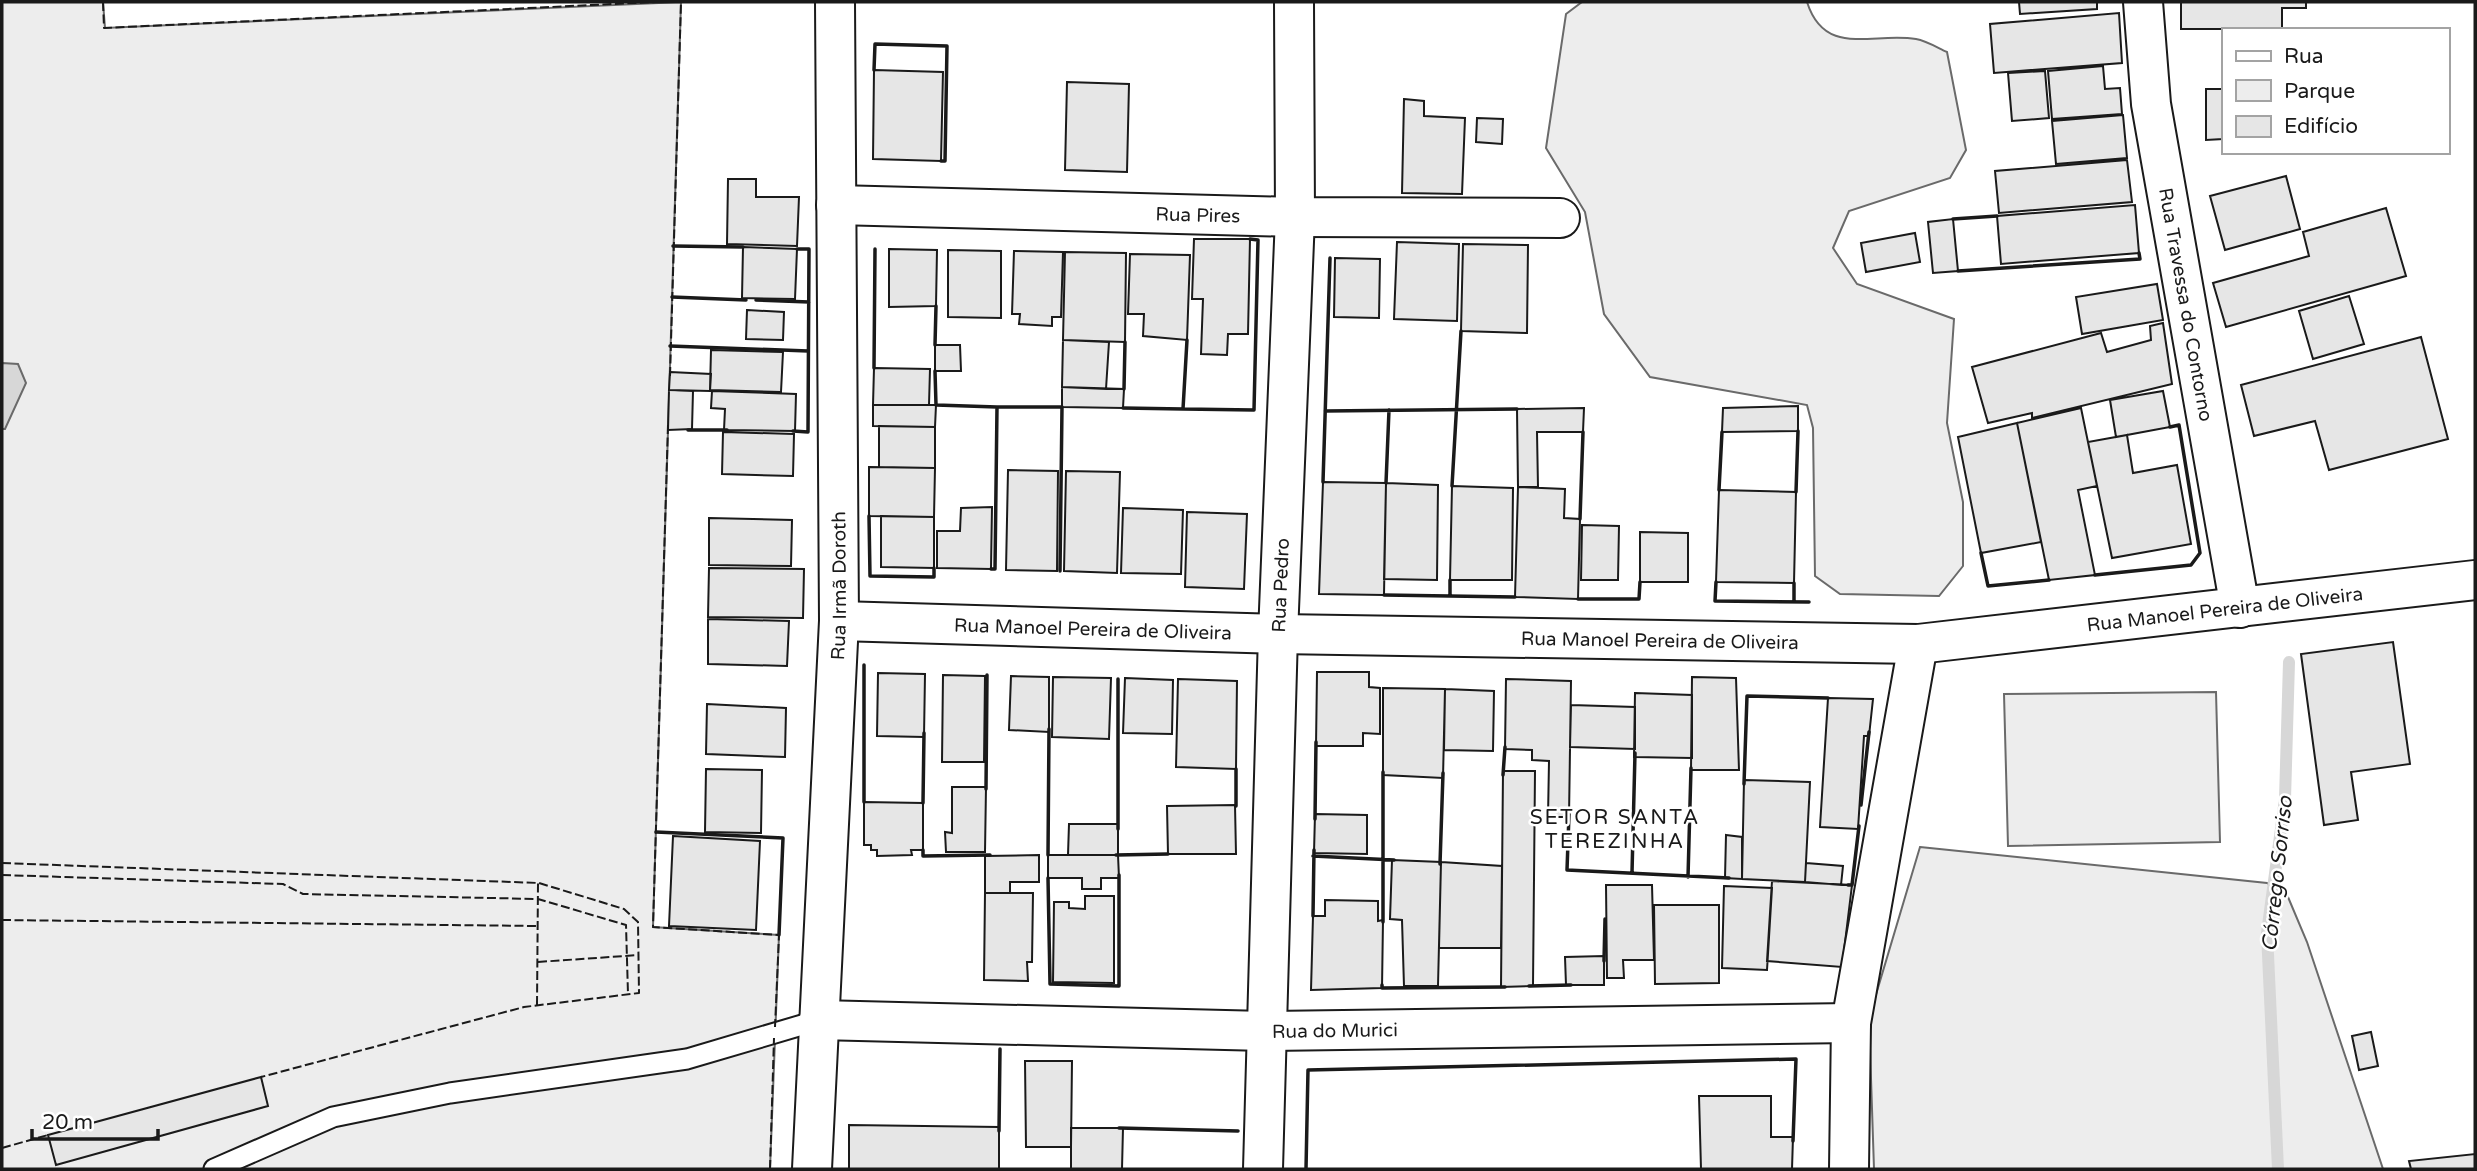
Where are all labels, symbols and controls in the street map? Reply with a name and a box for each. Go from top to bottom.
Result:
legend [2222,28,2449,154]
text: Rua [2284,44,2324,69]
text: Parque [2284,79,2355,104]
text: Edifício [2284,114,2358,139]
street label: Rua Travessa do Contorno [2154,186,2217,423]
street label: Rua Pires [1155,203,1241,228]
street label: Rua Irmã Doroth [827,511,851,661]
street label: Rua Pedro [1268,538,1294,633]
street label: Rua Manoel Pereira de Oliveira [2086,583,2364,637]
street label: Rua Manoel Pereira de Oliveira [954,614,1232,645]
street label: Rua Manoel Pereira de Oliveira [1521,628,1799,654]
water label: Córrego Sorriso [2257,794,2298,953]
district label: SETOR SANTA TEREZINHA [1530,805,1700,854]
street label: Rua do Murici [1272,1019,1398,1043]
scale bar [32,1098,158,1142]
text: 20 m [42,1110,93,1135]

